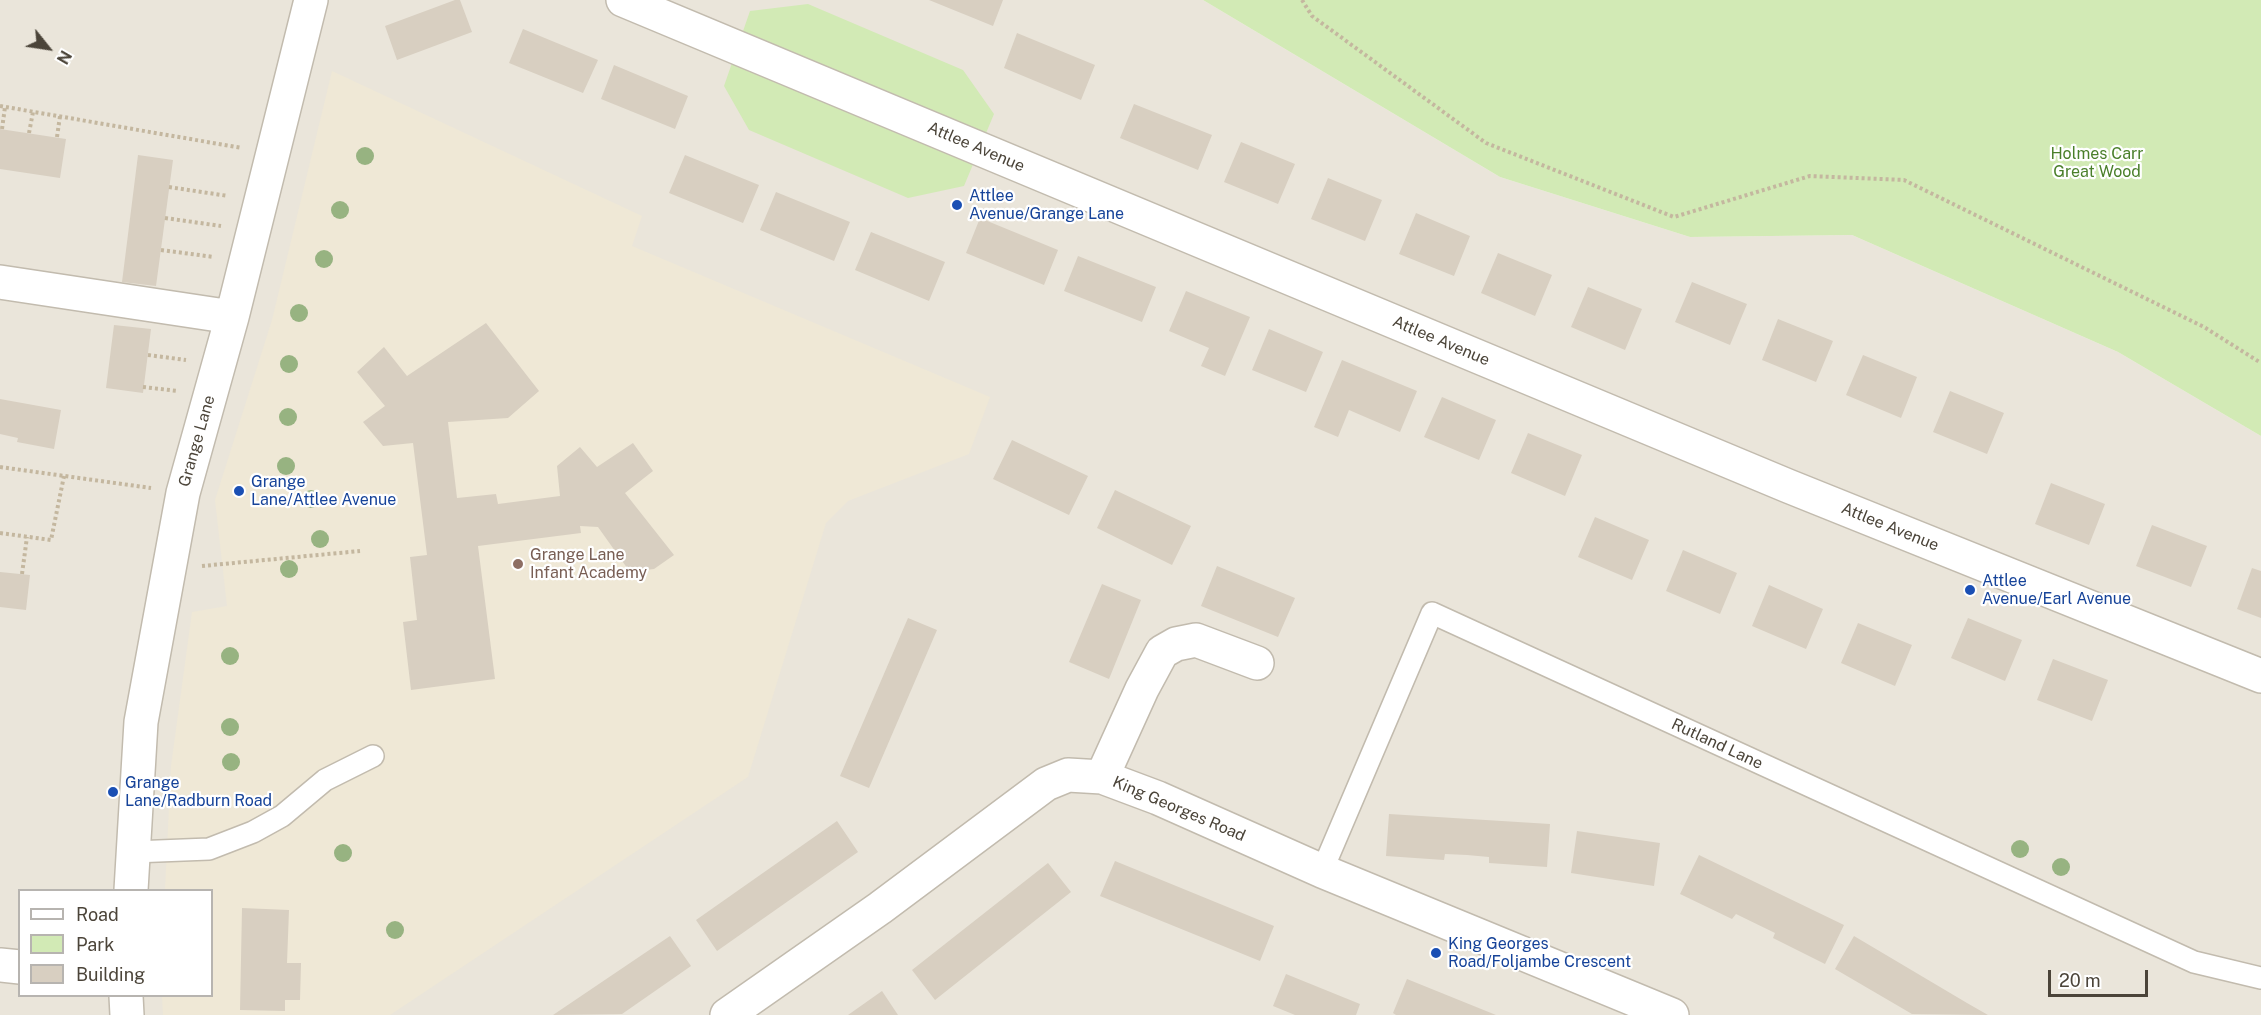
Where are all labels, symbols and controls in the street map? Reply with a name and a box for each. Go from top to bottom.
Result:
north arrow [18,18,78,78]
text: N [53,47,75,67]
street label: Attlee Avenue [925,118,1027,176]
park label: Holmes Carr Great Wood [2050,144,2144,182]
place label: Attlee Avenue/Grange Lane [969,186,1124,224]
marker: Attlee Avenue/Grange Lane [950,198,964,212]
street label: Attlee Avenue [1390,312,1492,370]
street label: Grange Lane [175,393,219,489]
place label: Grange Lane/Attlee Avenue [251,472,396,510]
marker: Grange Lane/Attlee Avenue [232,484,246,498]
street label: Attlee Avenue [1838,499,1942,555]
place label: Grange Lane Infant Academy [530,545,647,583]
marker: Grange Lane Infant Academy [511,557,525,571]
place label: Attlee Avenue/Earl Avenue [1982,571,2131,609]
marker: Attlee Avenue/Earl Avenue [1963,583,1977,597]
street label: Rutland Lane [1668,714,1766,774]
street label: King Georges Road [1110,772,1248,846]
place label: Grange Lane/Radburn Road [125,773,272,811]
marker: Grange Lane/Radburn Road [106,785,120,799]
legend [18,889,213,997]
text: Road [76,904,119,925]
text: Park [76,934,114,955]
place label: King Georges Road/Foljambe Crescent [1448,934,1631,972]
marker: King Georges Road/Foljambe Crescent [1429,946,1443,960]
scale bar [2051,958,2152,996]
text: Building [76,964,145,985]
text: 20 m [2059,970,2101,991]

